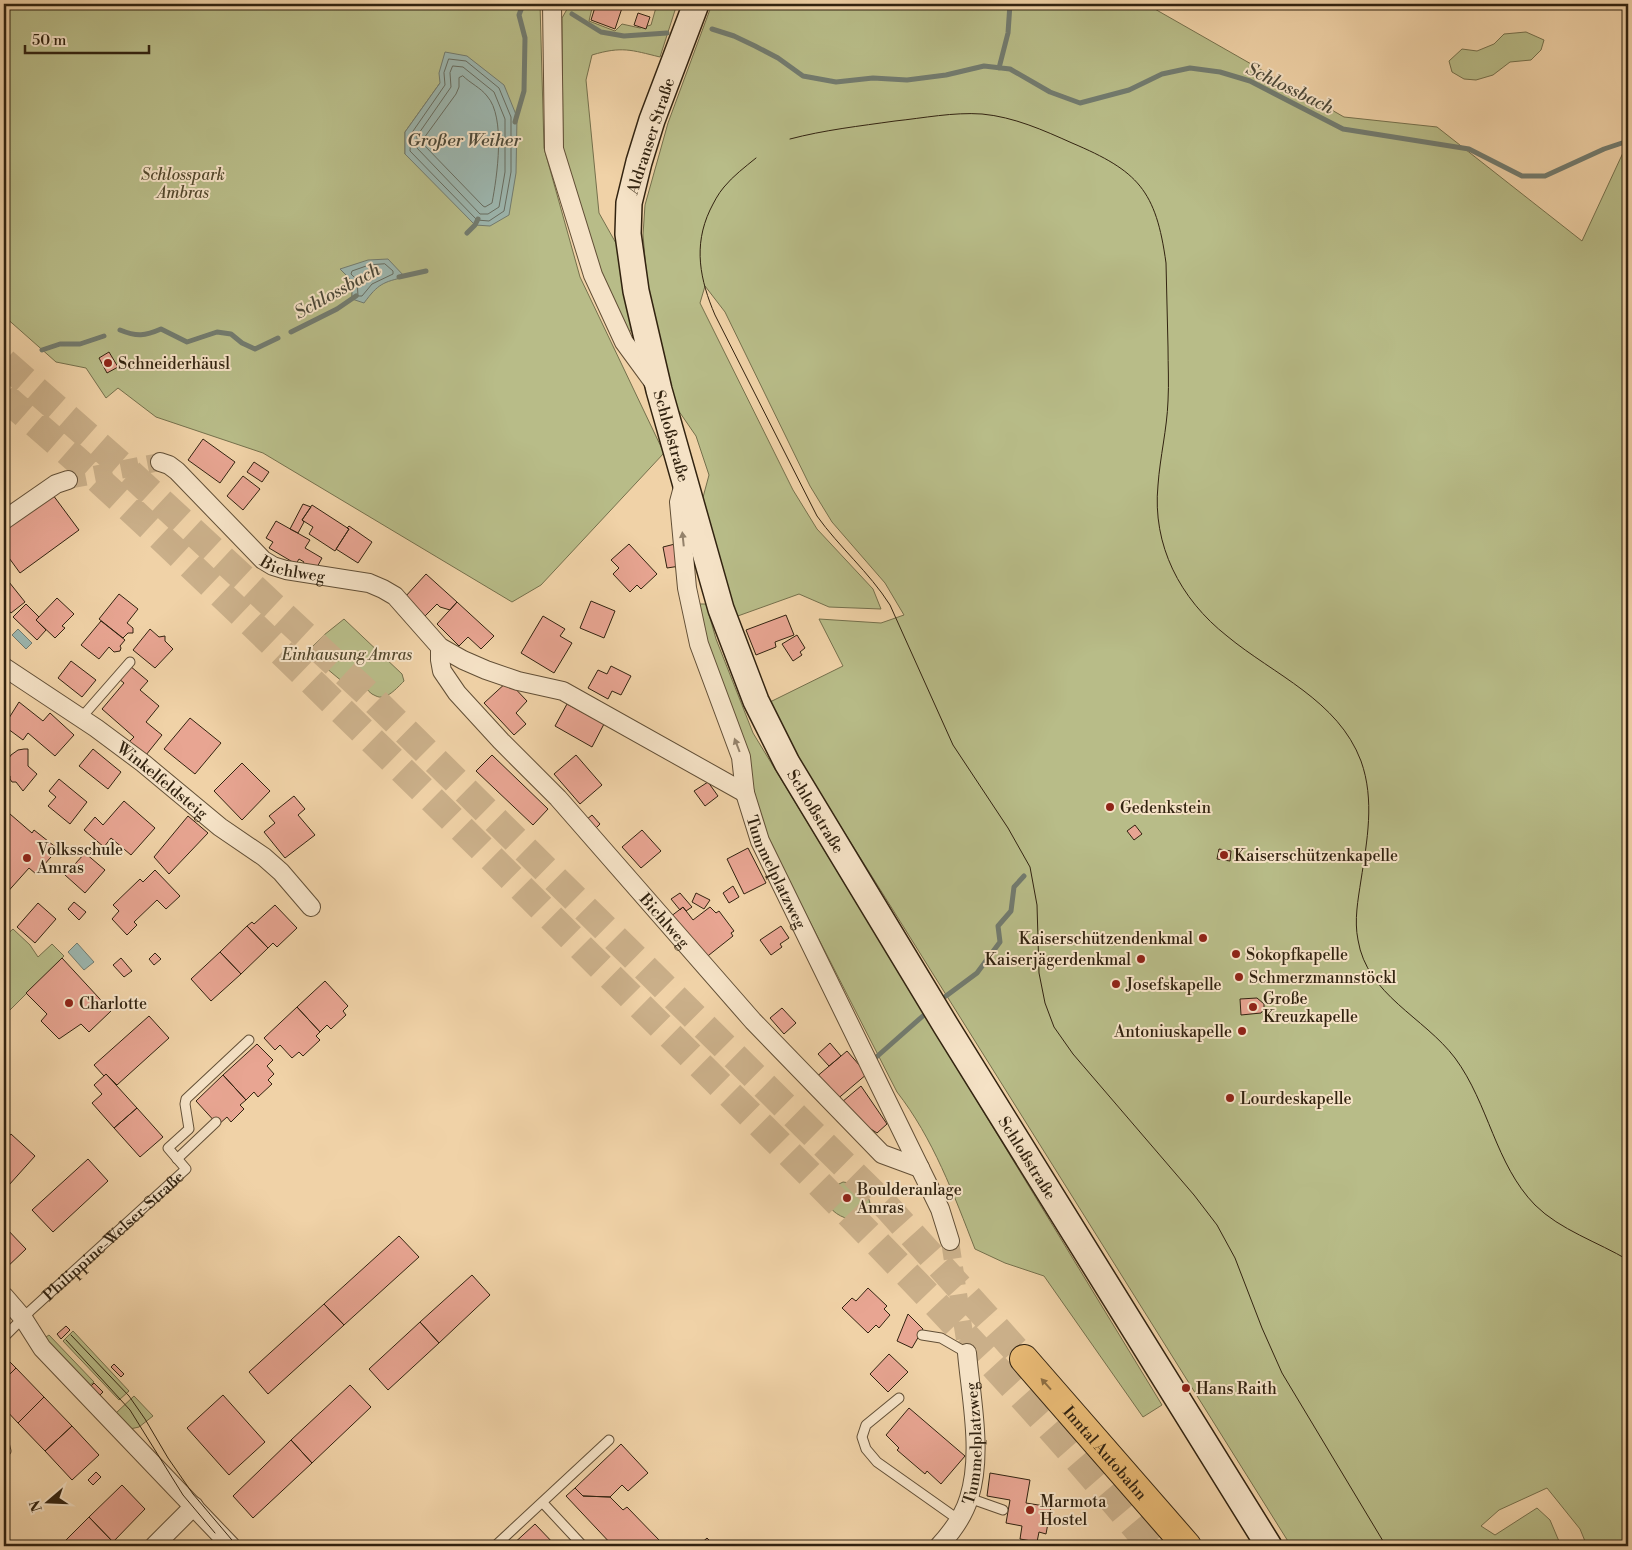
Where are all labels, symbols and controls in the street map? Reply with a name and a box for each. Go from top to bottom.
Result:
scale bar [25,22,149,54]
text: 50 m [32,31,66,50]
water label: Schlossbach [1242,57,1338,120]
street label: Aldranser Straße [622,75,679,198]
water label: Großer Weiher [407,129,521,152]
park label: Schlosspark Ambras [141,165,225,203]
water label: Schlossbach [290,258,385,324]
place label: Schneiderhäusl [118,354,230,374]
marker: Schneiderhäusl [102,357,114,369]
street label: Schloßstraße [649,388,693,484]
one-way arrow [679,531,687,547]
street label: Bichlweg [255,551,327,587]
park label: Einhausung Amras [281,645,412,665]
street label: Winkelfeldsteig [112,737,212,824]
one-way arrow [733,738,740,753]
street label: Schloßstraße [782,766,848,857]
place label: Gedenkstein [1120,798,1212,818]
marker: Gedenkstein [1104,801,1116,813]
street label: Tummelplatzweg [742,813,811,933]
place label: Volksschule Amras [36,840,123,878]
place label: Kaiserschützenkapelle [1234,846,1398,866]
marker: Kaiserschützenkapelle [1218,849,1230,861]
marker: Volksschule Amras [21,852,33,864]
street label: Bichlweg [634,889,694,953]
place label: Kaiserschützendenkmal [1019,929,1193,949]
marker: Kaiserschützendenkmal [1197,932,1209,944]
place label: Sokopfkapelle [1246,945,1348,965]
marker: Sokopfkapelle [1230,948,1242,960]
place label: Kaiserjägerdenkmal [985,950,1131,970]
marker: Kaiserjägerdenkmal [1135,953,1147,965]
place label: Schmerzmannstöckl [1249,968,1397,988]
marker: Schmerzmannstöckl [1233,971,1245,983]
place label: Josefskapelle [1125,975,1222,995]
marker: Josefskapelle [1110,978,1122,990]
place label: Große Kreuzkapelle [1263,989,1358,1027]
place label: Charlotte [79,994,147,1014]
marker: Charlotte [63,997,75,1009]
marker: Große Kreuzkapelle [1247,1001,1259,1013]
place label: Antoniuskapelle [1113,1022,1232,1042]
marker: Antoniuskapelle [1236,1025,1248,1037]
place label: Lourdeskapelle [1240,1089,1352,1109]
marker: Lourdeskapelle [1224,1092,1236,1104]
street label: Schloßstraße [993,1113,1060,1203]
street label: Philippine-Welser-Straße [39,1167,188,1305]
place label: Boulderanlage Amras [856,1180,962,1218]
marker: Boulderanlage Amras [841,1192,853,1204]
one-way arrow [1040,1378,1052,1390]
place label: Hans Raith [1196,1379,1277,1399]
street label: Tummelplatzweg [959,1380,987,1507]
marker: Hans Raith [1180,1382,1192,1394]
street label: Inntal Autobahn [1058,1402,1151,1505]
north arrow [22,1478,72,1528]
place label: Marmota Hostel [1040,1492,1107,1530]
text: N [26,1498,47,1514]
marker: Marmota Hostel [1024,1504,1036,1516]

